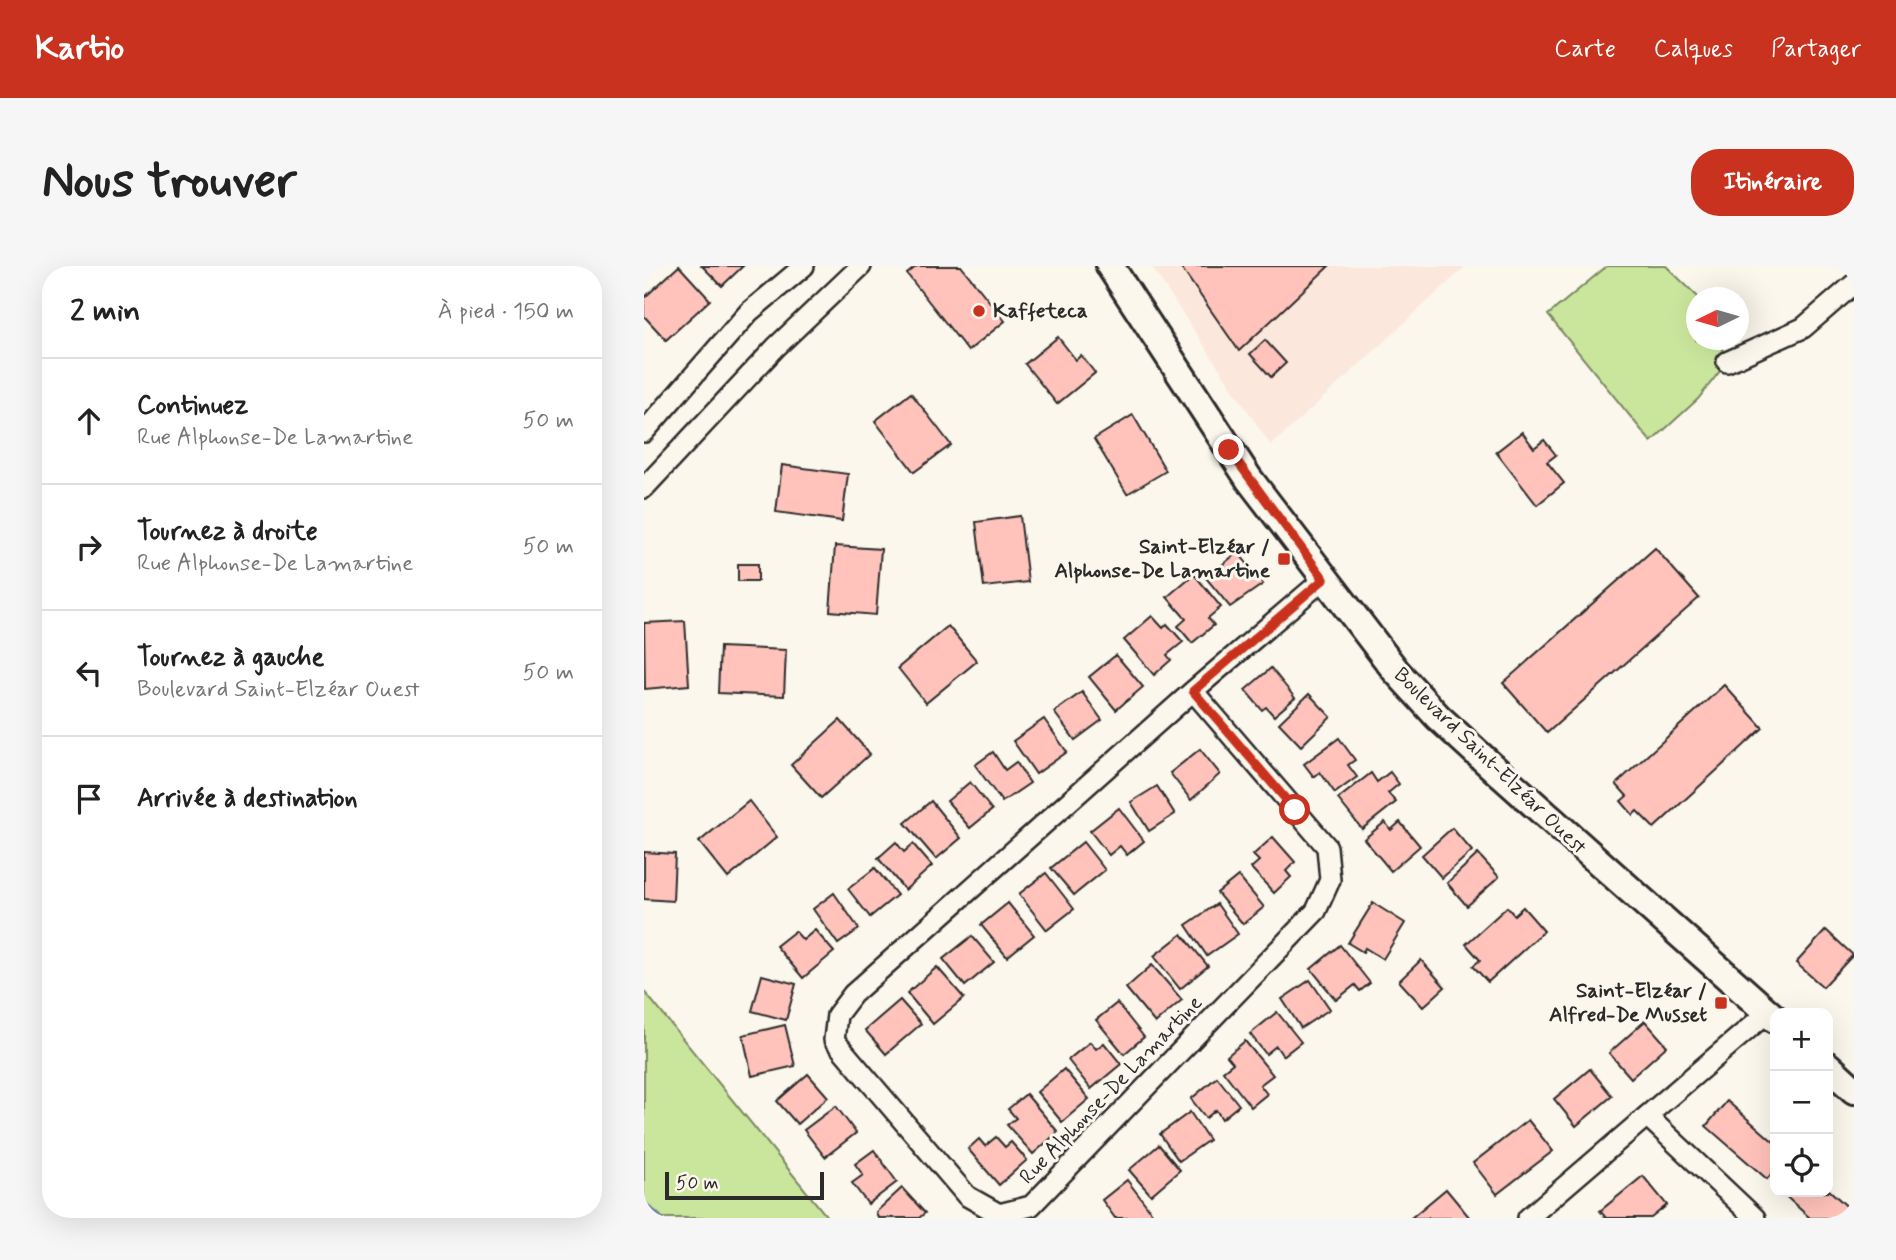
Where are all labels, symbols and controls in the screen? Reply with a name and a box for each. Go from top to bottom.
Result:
text: Kartio [35,27,124,71]
text: Carte [1554,34,1616,65]
text: Calques [1654,34,1733,65]
text: Partager [1771,34,1861,65]
button: Itinéraire [1691,149,1854,216]
text: Nous trouver [42,150,297,215]
north arrow [1686,287,1749,350]
text: 2 min [70,292,140,331]
text: À pied · 150 m [438,297,574,327]
place label: Kaffeteca [993,297,1088,325]
marker: Kaffeteca [971,303,987,319]
text: Continuez [137,389,248,423]
icon: ahead [70,402,108,440]
text: 50 m [523,406,574,436]
text: Rue Alphonse-De Lamartine [137,423,413,453]
route end [1213,434,1244,465]
text: Tournez à droite [137,515,318,549]
icon: right [70,528,108,566]
text: 50 m [523,532,574,562]
place label: Saint-Elzéar / Alphonse-De Lamartine [1054,533,1271,585]
text: Rue Alphonse-De Lamartine [137,549,413,579]
marker: Saint-Elzéar / Alphonse-De Lamartine [1276,551,1292,567]
text: Tournez à gauche [137,641,324,675]
icon: left [70,654,108,692]
text: 50 m [523,658,574,688]
street label: Boulevard Saint-Elzéar Ouest [1387,661,1593,861]
text: Boulevard Saint-Elzéar Ouest [137,675,420,705]
icon: arrive [70,780,108,818]
text: Arrivée à destination [137,782,358,816]
route start [1279,794,1310,825]
place label: Saint-Elzéar / Alfred-De Musset [1549,977,1707,1029]
street label: Rue Alphonse-De Lamartine [1013,989,1209,1191]
marker: Saint-Elzéar / Alfred-De Musset [1713,995,1729,1011]
map controls [1770,1008,1833,1197]
button: + [1770,1008,1833,1071]
button: − [1770,1071,1833,1134]
button: locate [1770,1134,1833,1197]
scale bar [665,1169,824,1201]
text: 50 m [676,1171,719,1196]

